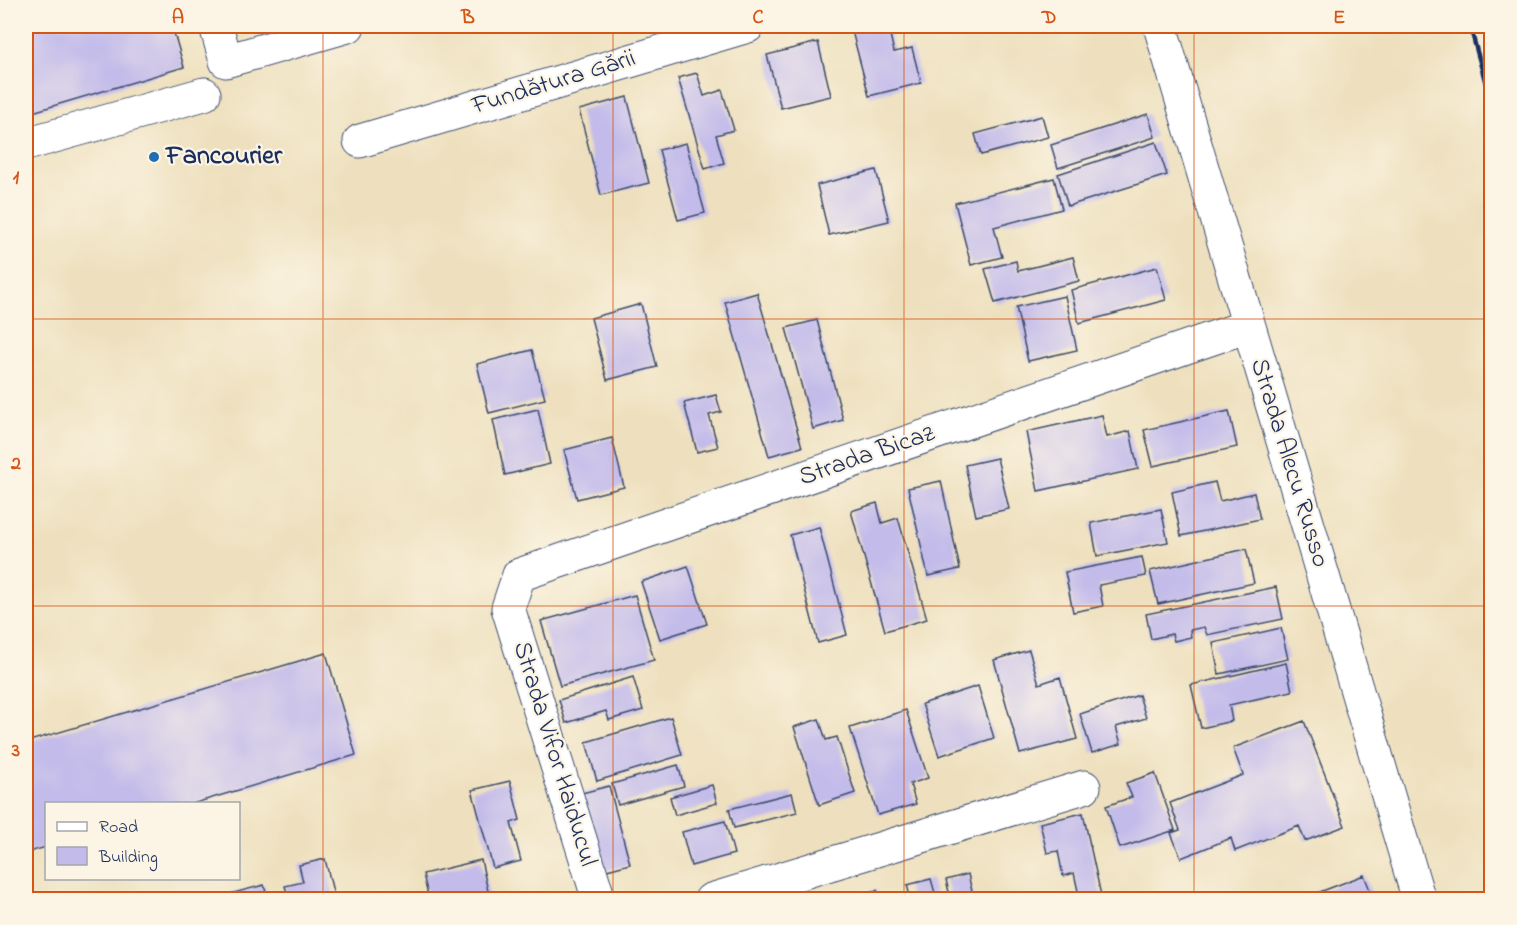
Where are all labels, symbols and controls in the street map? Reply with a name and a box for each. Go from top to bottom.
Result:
text: A [172,4,184,33]
text: B [460,4,475,33]
text: C [753,4,764,33]
text: D [1041,4,1056,33]
text: E [1333,4,1345,33]
street label: Fundătura Gării [466,40,641,126]
place label: Fancourier [164,138,283,176]
marker: Fancourier [147,150,161,164]
text: 1 [13,164,20,193]
street label: Strada Alecu Russo [1239,354,1339,572]
street label: Strada Bicaz [794,415,940,497]
text: 2 [10,450,21,479]
street label: Strada Vifor Haiducul [502,637,606,871]
text: 3 [11,737,20,766]
legend [45,802,240,880]
text: Road [99,815,138,841]
text: Building [98,845,158,872]

